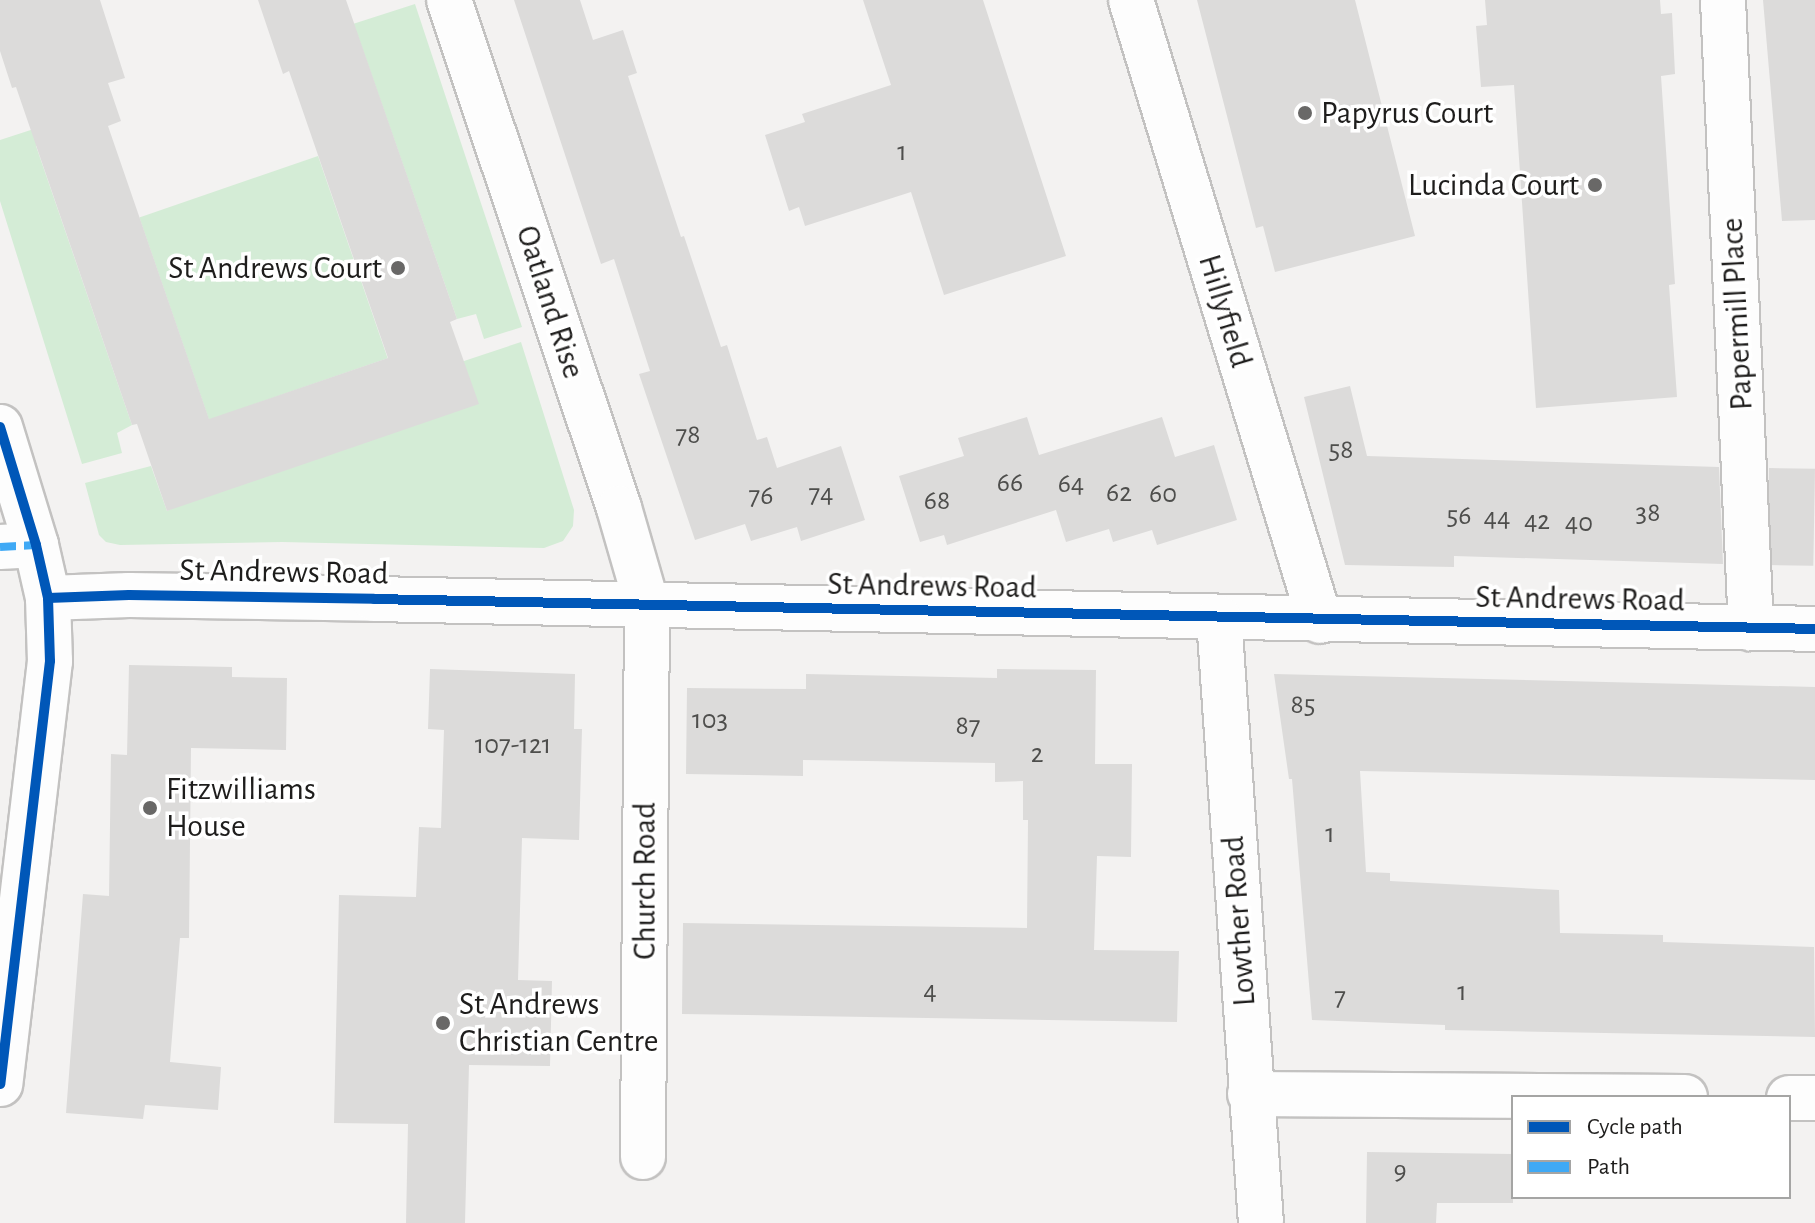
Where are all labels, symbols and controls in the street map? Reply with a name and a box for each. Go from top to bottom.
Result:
place label: Papyrus Court [1321,94,1493,132]
marker: Papyrus Court [1296,104,1314,122]
house number: 1 [897,135,907,169]
place label: Lucinda Court [1408,166,1579,204]
marker: Lucinda Court [1586,176,1604,194]
street label: Papermill Place [1713,217,1761,411]
street label: Oatland Rise [507,221,593,383]
place label: St Andrews Court [168,249,382,287]
street label: Hillyfield [1190,250,1260,372]
marker: St Andrews Court [389,259,407,277]
house number: 78 [676,418,700,452]
house number: 58 [1329,433,1353,467]
house number: 66 [997,466,1023,500]
house number: 64 [1058,467,1084,501]
house number: 62 [1106,476,1132,510]
house number: 74 [808,477,834,511]
house number: 60 [1149,477,1177,511]
house number: 76 [749,479,773,513]
house number: 68 [924,484,950,518]
house number: 38 [1636,496,1660,530]
house number: 56 [1447,499,1471,533]
house number: 44 [1484,501,1510,535]
house number: 42 [1524,504,1550,538]
house number: 40 [1565,506,1593,540]
street label: St Andrews Road [179,551,389,593]
street label: St Andrews Road [827,565,1037,607]
street label: St Andrews Road [1475,578,1685,620]
house number: 85 [1291,688,1315,722]
house number: 103 [692,703,728,737]
house number: 87 [956,709,980,743]
house number: 107-121 [475,728,551,762]
house number: 2 [1031,737,1043,771]
place label: Fitzwilliams House [166,771,316,846]
marker: Fitzwilliams House [141,799,159,817]
street label: Church Road [626,802,664,960]
house number: 1 [1325,817,1335,851]
street label: Lowther Road [1214,835,1264,1007]
house number: 4 [923,974,937,1008]
house number: 1 [1457,975,1467,1009]
house number: 7 [1334,980,1346,1014]
place label: St Andrews Christian Centre [459,986,659,1061]
marker: St Andrews Christian Centre [434,1014,452,1032]
legend [1511,1095,1791,1199]
text: Cycle path [1587,1115,1683,1139]
house number: 9 [1393,1154,1407,1188]
text: Path [1587,1155,1630,1179]

